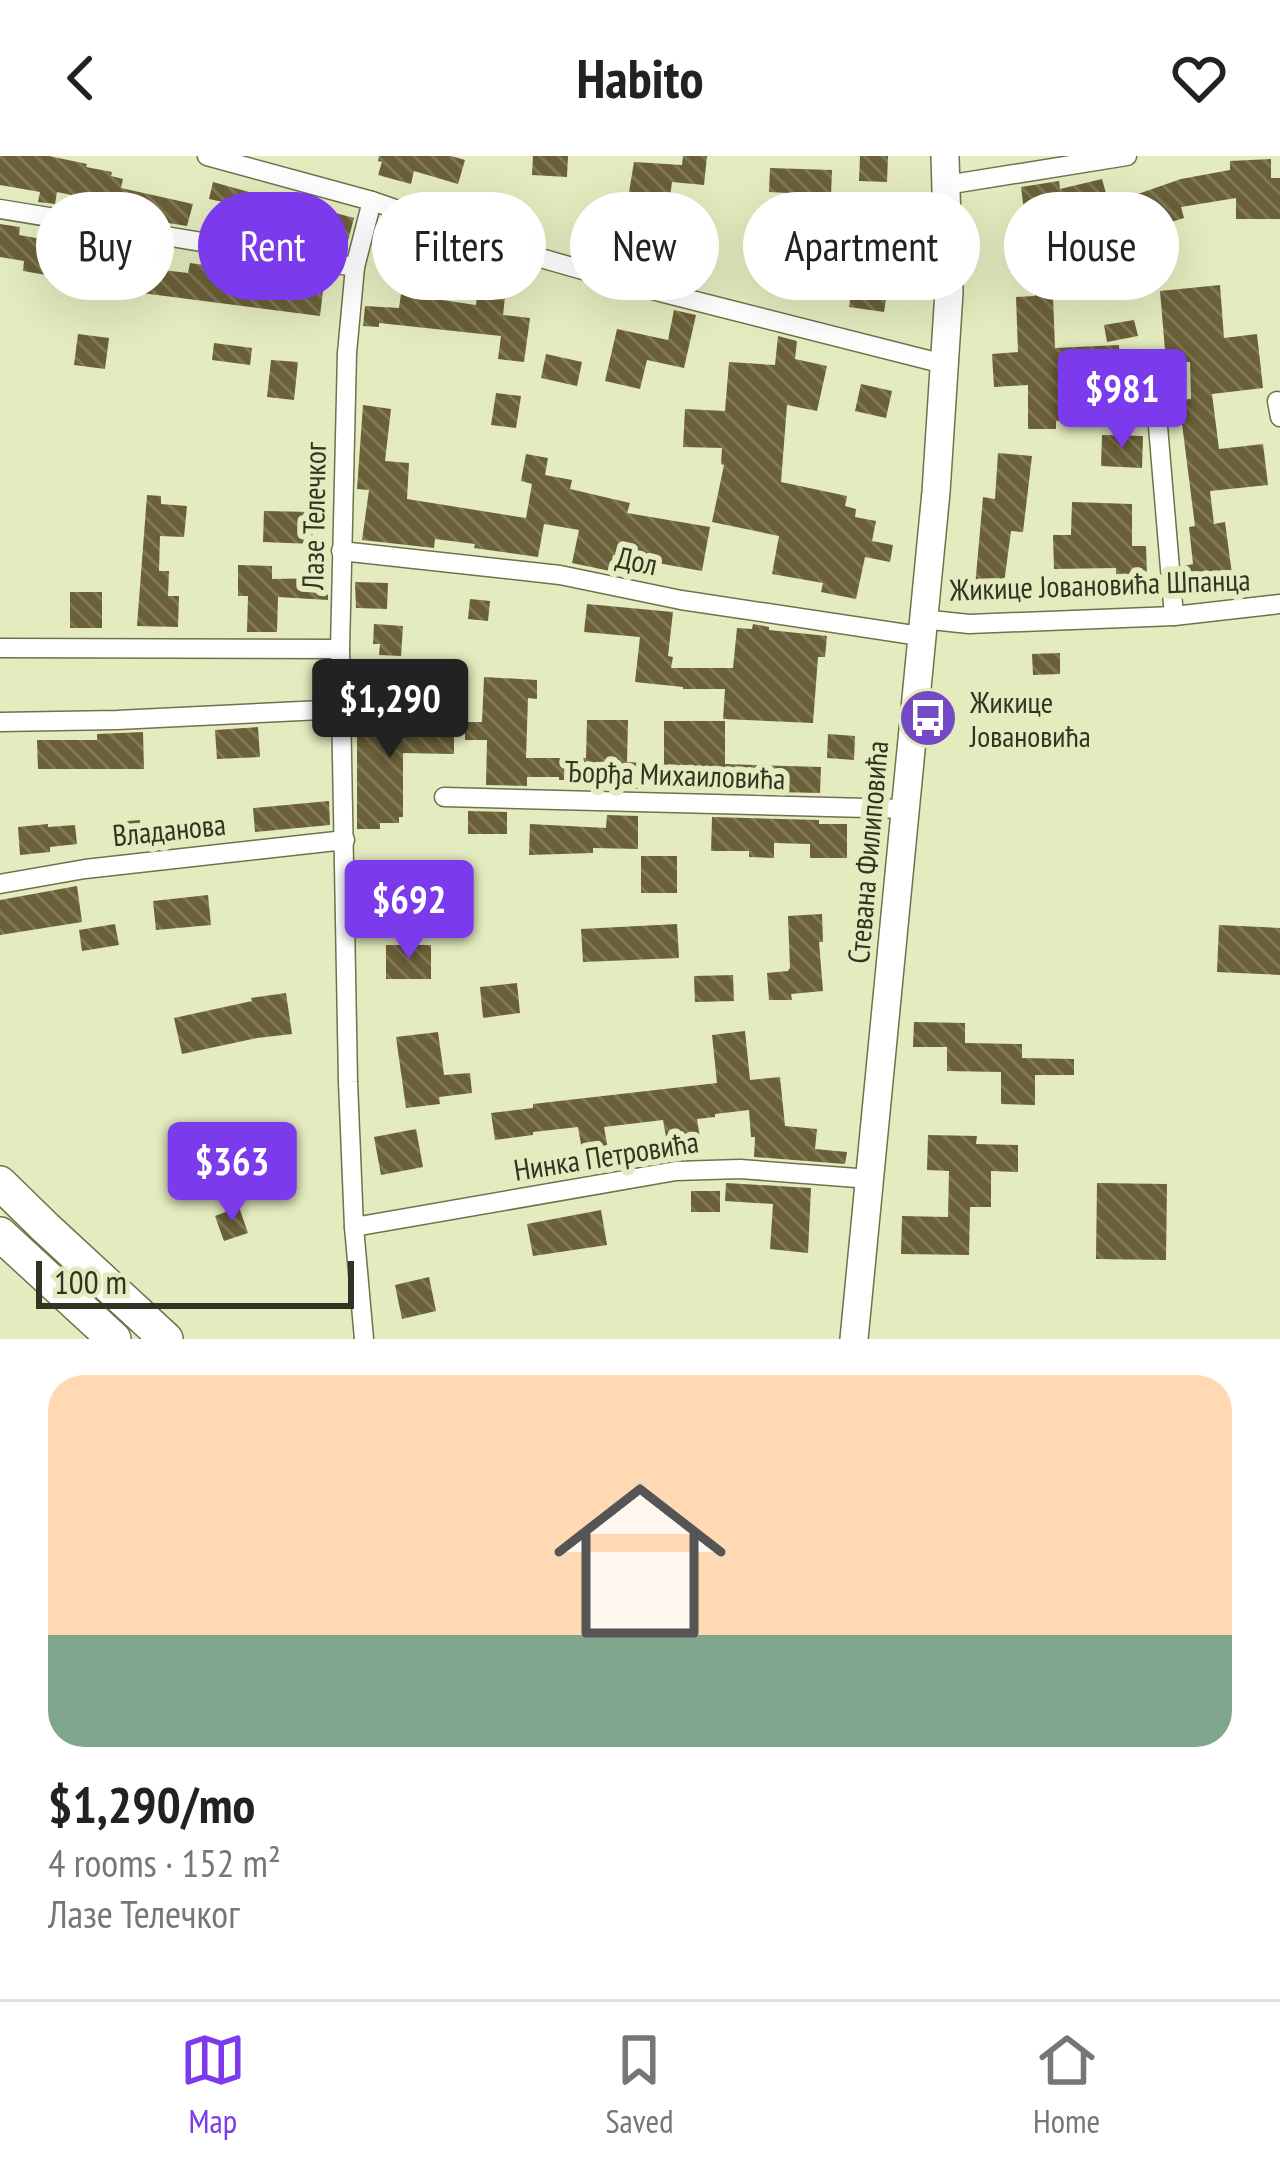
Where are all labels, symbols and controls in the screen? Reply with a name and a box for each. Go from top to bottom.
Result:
text: Habito [577,43,703,113]
icon: back [48,45,114,111]
icon: heart [1166,45,1232,111]
chip: Buy [36,192,174,300]
chip: Rent [198,192,348,300]
chip: Filters [372,192,546,300]
chip: New [570,192,719,300]
chip: Apartment [743,192,980,300]
chip: House [1004,192,1179,300]
pin: $981 [1051,349,1193,451]
text: $981 [1085,362,1159,413]
street label: Лазе Телечког [292,442,334,591]
street label: Дол [613,537,661,583]
street label: Жикице Јовановића Шпанца [948,559,1251,609]
pin: $1,290 [292,659,488,761]
text: $1,290 [339,672,441,723]
place label: Жикице Јовановића [969,682,1091,755]
bus stop icon: Жикице Јовановића [897,687,959,749]
street label: Стевана Филиповића [838,739,896,965]
street label: Ђорђа Михаиловића [564,751,786,797]
street label: Владанова [110,804,228,854]
pin: $692 [338,860,480,962]
text: $692 [372,873,446,924]
street label: Нинка Петровића [511,1121,701,1189]
pin: $363 [161,1122,303,1224]
text: $363 [195,1135,269,1186]
scale bar [36,1255,354,1308]
text: 100 m [54,1260,127,1303]
icon: home [532,1453,748,1669]
text: $1,290/mo [48,1771,255,1837]
text: 4 rooms · 152 m² [48,1837,281,1888]
text: Лазе Телечког [48,1888,240,1939]
tab: Map [180,2027,246,2142]
tab: Saved [605,2027,673,2142]
tab: Home [1033,2027,1100,2142]

